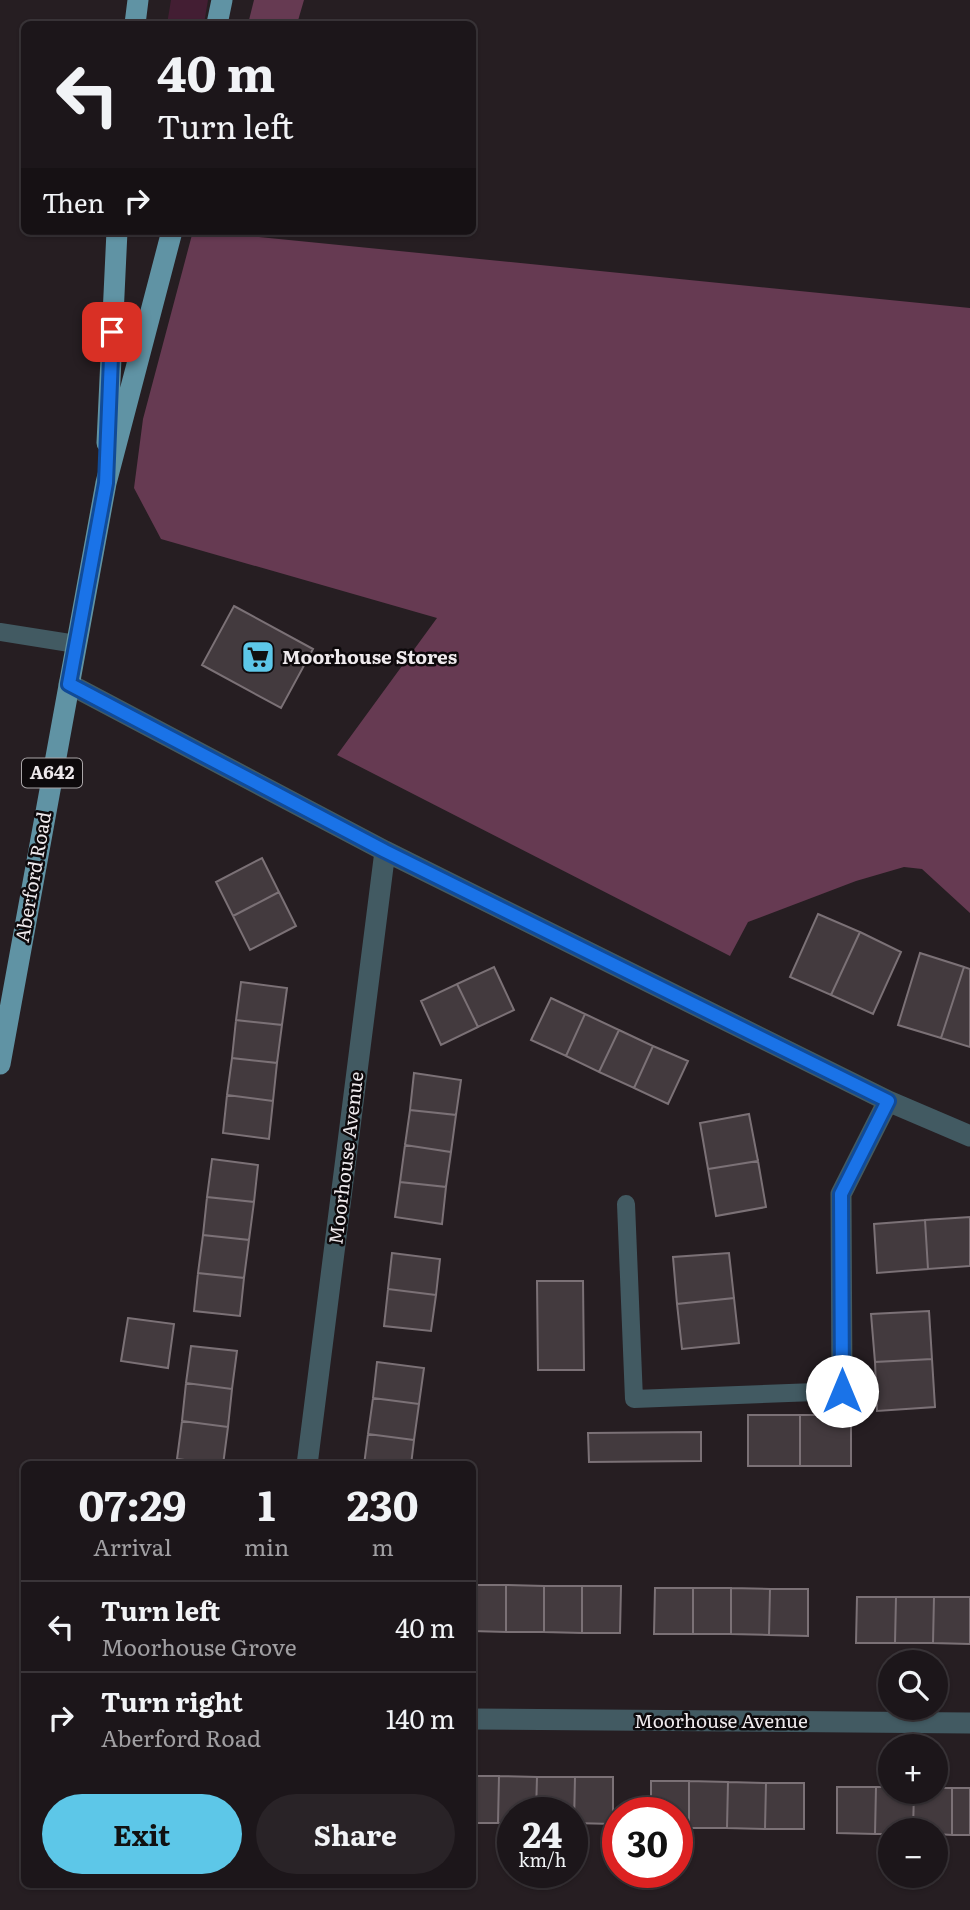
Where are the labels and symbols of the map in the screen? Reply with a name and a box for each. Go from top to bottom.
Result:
pin [82,302,142,362]
supermarket icon: Moorhouse Stores [239,638,277,676]
place label: Moorhouse Stores [282,642,457,670]
road number: A642 [22,758,82,788]
street label: Aberford Road [7,809,57,944]
street label: Moorhouse Avenue [321,1070,370,1246]
position arrow [805,1354,879,1428]
street label: Moorhouse Avenue [634,1706,808,1734]
speed limit sign: 30 [602,1797,693,1888]

